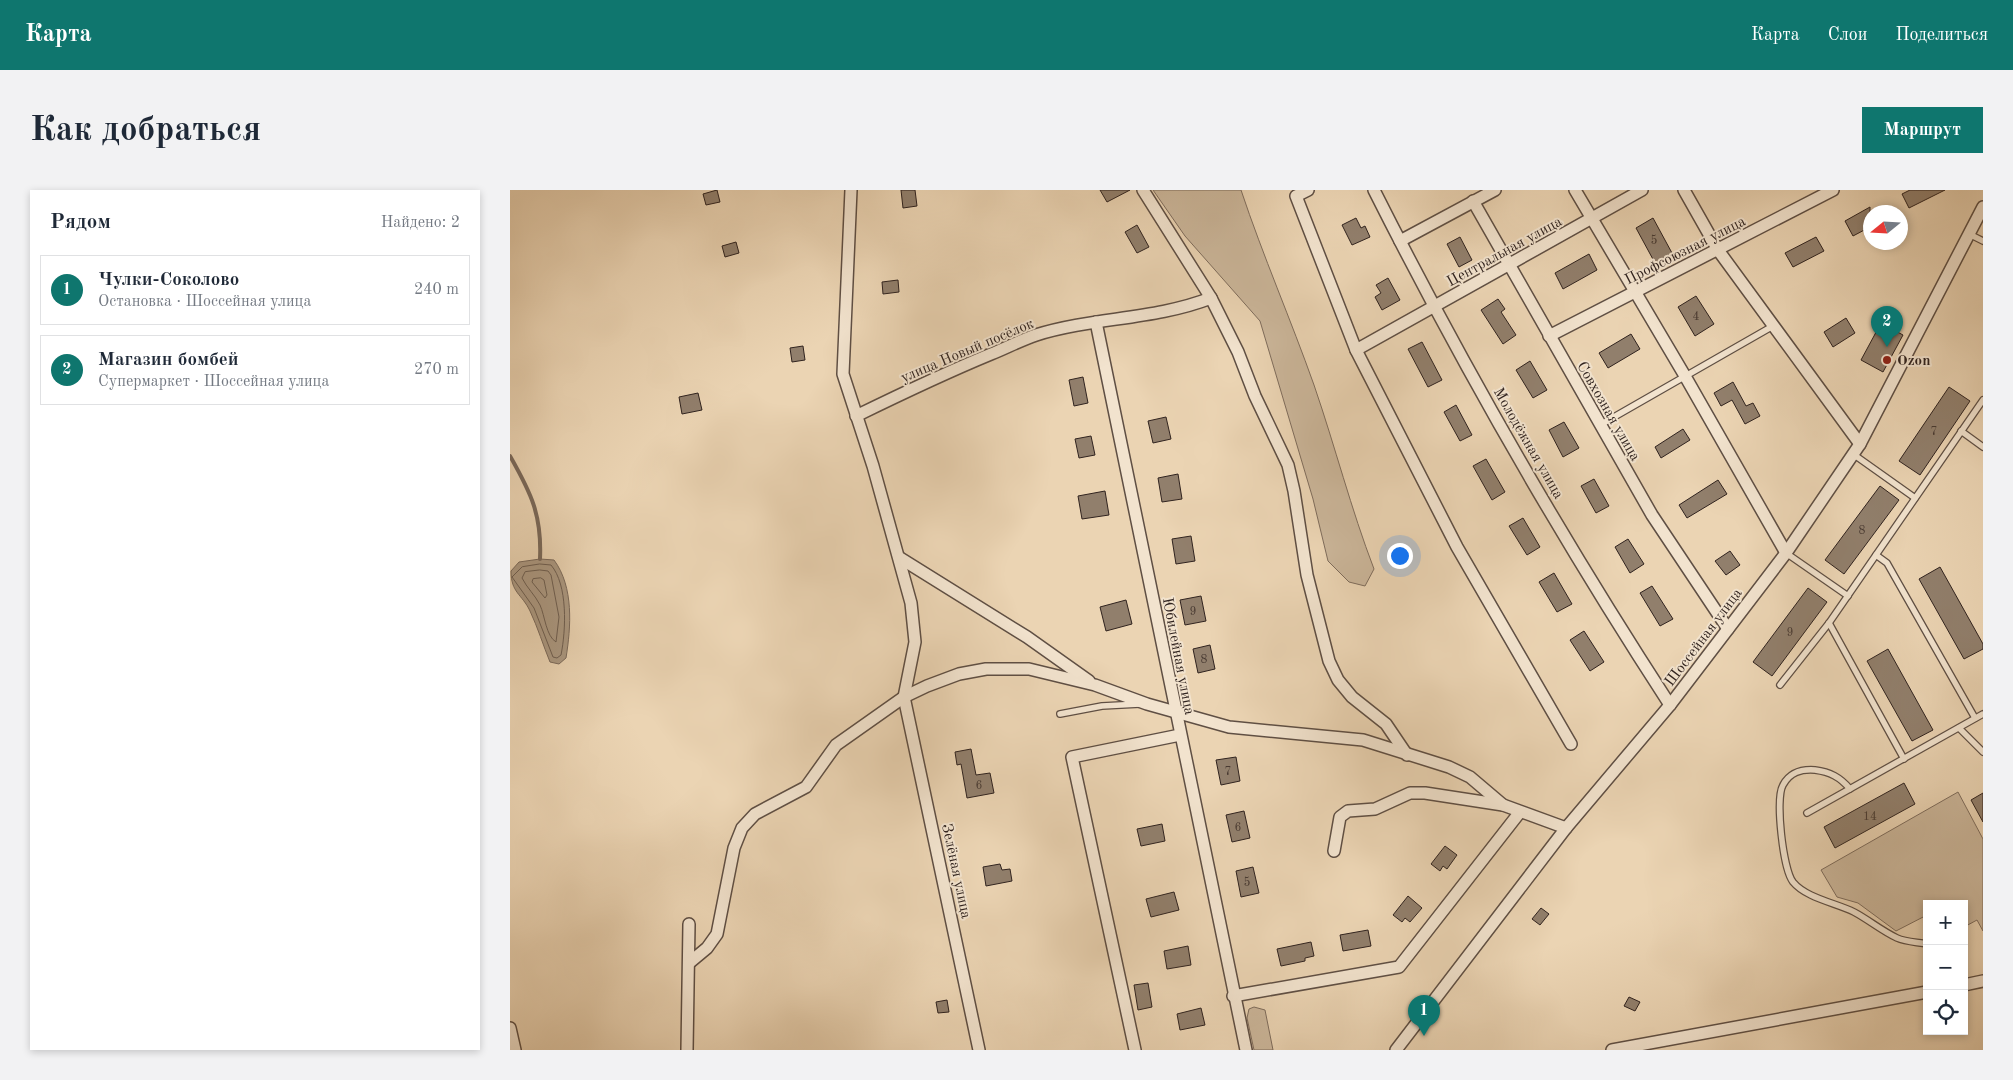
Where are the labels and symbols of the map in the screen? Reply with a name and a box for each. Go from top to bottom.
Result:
north arrow [1863,205,1908,250]
street label: Центральная улица [1445,214,1565,290]
street label: Профсоюзная улица [1623,214,1749,288]
house number: 5 [1651,234,1658,247]
pin: 2 [1871,306,1903,347]
house number: 4 [1693,311,1700,323]
street label: улица Новый посёлок [899,316,1037,386]
marker: Ozon [1881,354,1893,366]
place label: Ozon [1897,354,1930,369]
street label: Совхозная улица [1573,359,1643,465]
street label: Молодёжная улица [1490,386,1566,502]
house number: 7 [1931,426,1937,438]
house number: 8 [1859,525,1866,537]
your location [1387,543,1413,569]
street label: Шоссейная улица [1663,586,1746,690]
street label: Юбилейная улица [1159,596,1196,717]
house number: 9 [1190,606,1196,618]
house number: 9 [1787,627,1793,639]
house number: 8 [1201,654,1208,666]
house number: 7 [1225,766,1231,778]
house number: 6 [976,780,983,792]
house number: 14 [1863,811,1877,823]
street label: Зелёная улица [938,822,973,921]
house number: 6 [1235,822,1242,834]
house number: 5 [1244,876,1251,889]
pin: 1 [1408,995,1440,1036]

